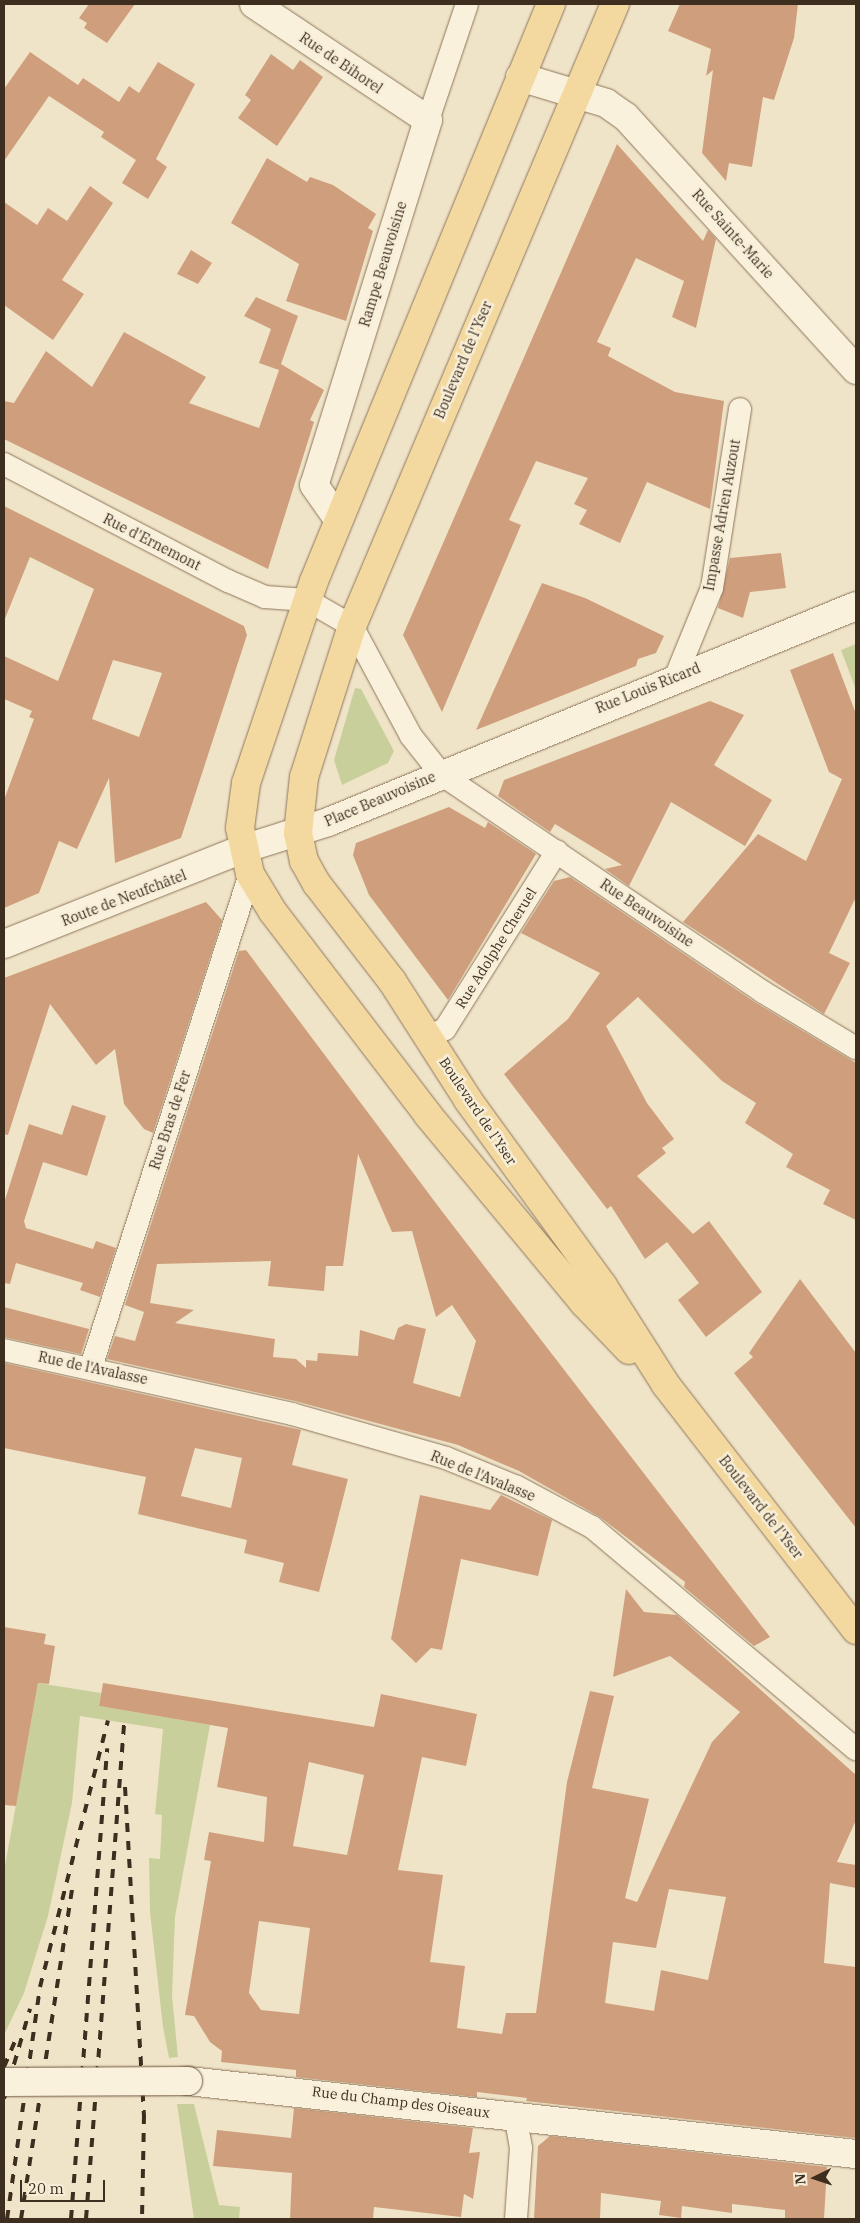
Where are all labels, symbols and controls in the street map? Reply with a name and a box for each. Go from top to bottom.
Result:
street label: Rue de Bihorel [296,29,386,97]
street label: Rue Sainte-Marie [689,186,777,282]
street label: Rampe Beauvoisine [356,199,410,329]
street label: Boulevard de l'Yser [431,299,495,421]
street label: Impasse Adrien Auzout [700,438,744,592]
street label: Rue d'Ernemont [100,510,204,574]
street label: Rue Louis Ricard [593,659,703,717]
street label: Place Beauvoisine [322,768,438,830]
street label: Route de Neufchâtel [59,866,189,930]
street label: Rue Beauvoisine [597,875,697,951]
street label: Rue Adolphe Cheruel [452,885,540,1011]
street label: Boulevard de l'Yser [436,1054,520,1168]
street label: Rue Bras de Fer [146,1068,194,1172]
street label: Rue de l'Avalasse [37,1348,149,1388]
street label: Rue de l'Avalasse [428,1447,538,1505]
street label: Boulevard de l'Yser [716,1452,806,1562]
street label: Rue du Champ des Oiseaux [311,2083,491,2121]
north arrow [790,2153,840,2203]
scale bar [22,2170,108,2202]
text: N [791,2173,809,2185]
text: 20 m [28,2179,64,2198]

